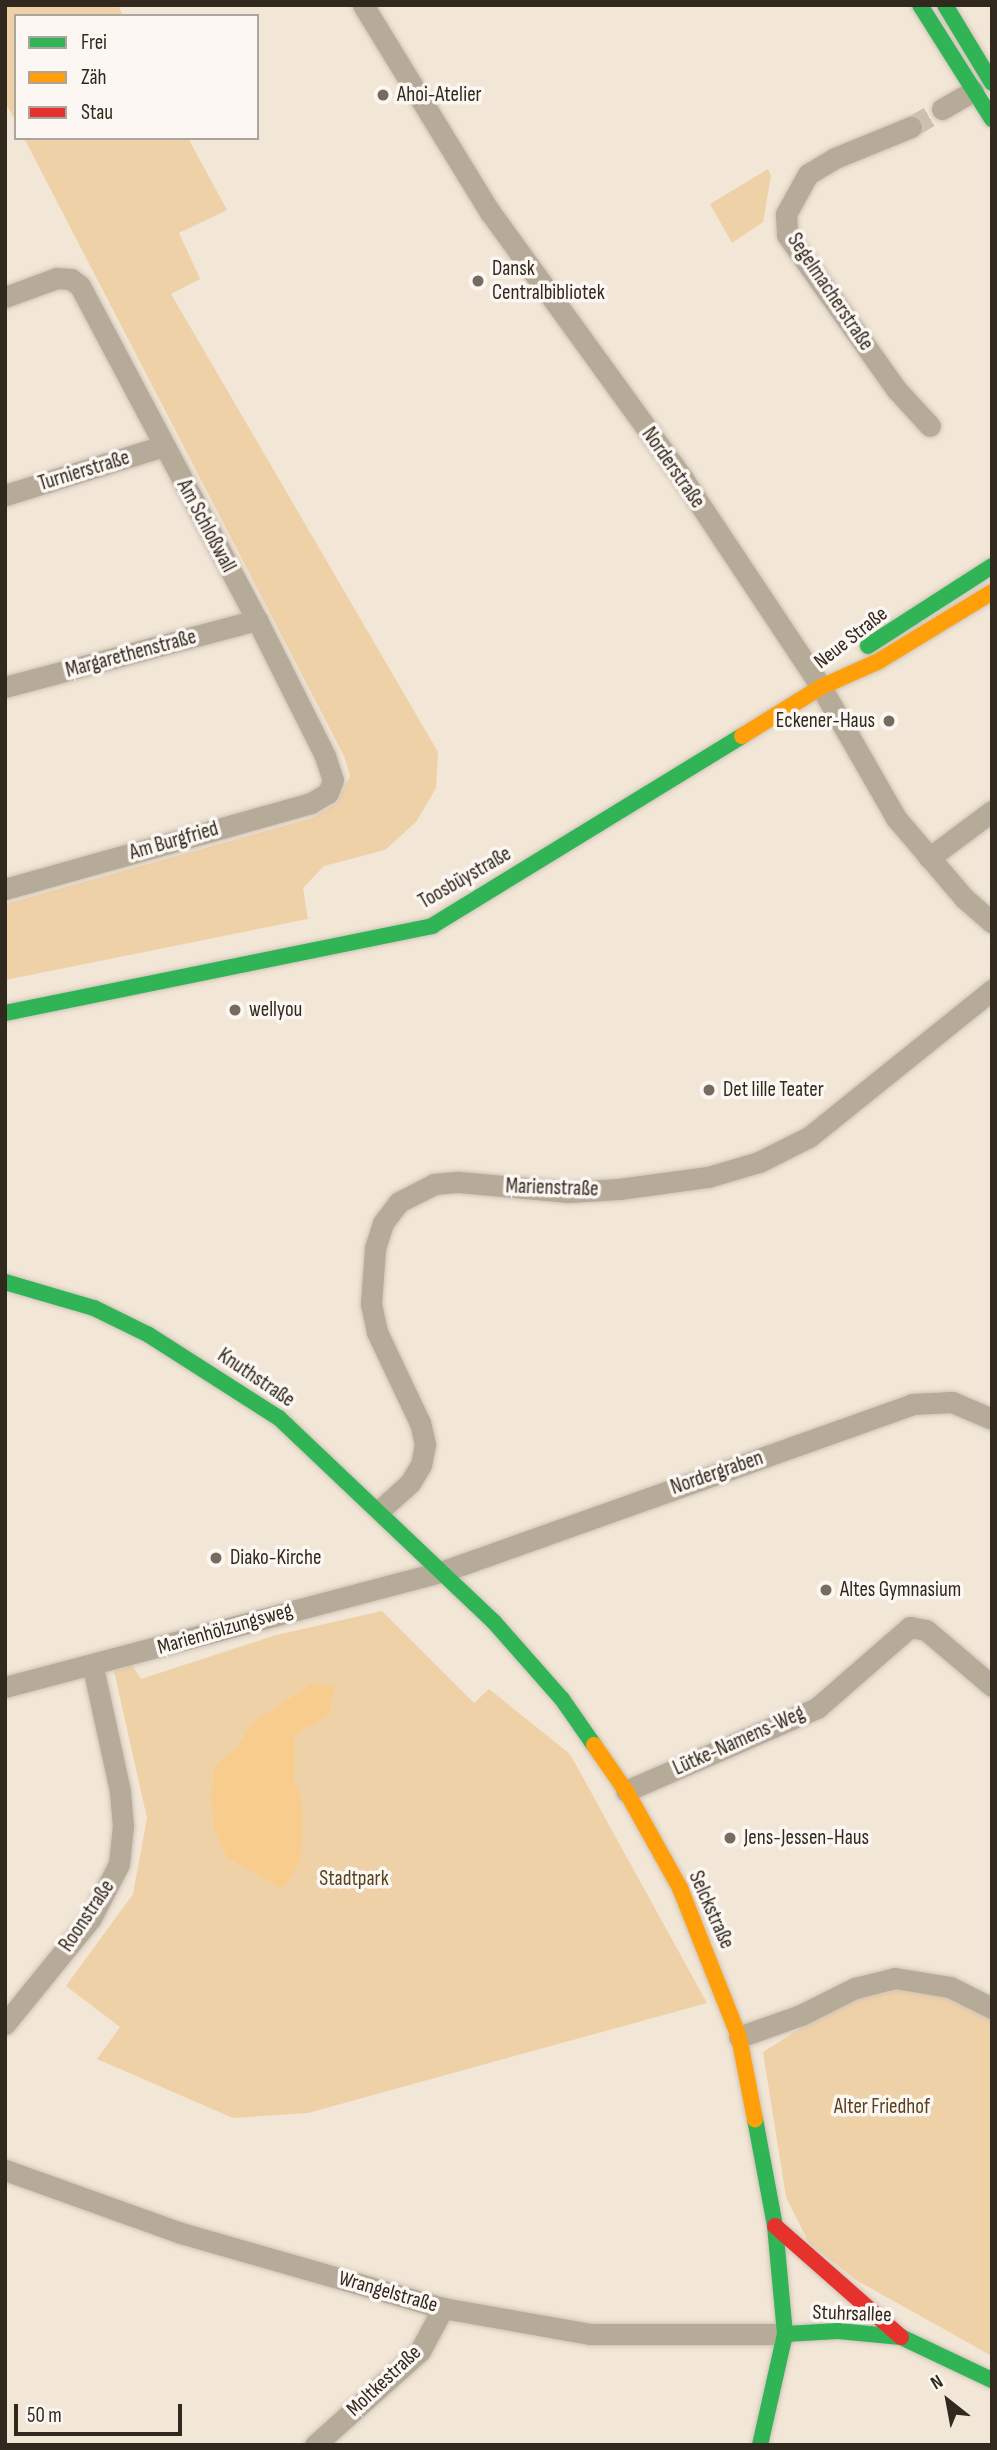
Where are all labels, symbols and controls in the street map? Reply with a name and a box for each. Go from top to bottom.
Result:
legend [14,14,259,140]
text: Frei [81,30,107,55]
text: Zäh [81,65,107,90]
place label: Ahoi-Atelier [397,82,482,108]
marker: Ahoi-Atelier [375,87,391,103]
text: Stau [81,100,113,125]
street label: Segelmacherstraße [781,229,879,355]
place label: Dansk Centralbibliotek [492,256,605,306]
marker: Dansk Centralbibliotek [470,273,486,289]
street label: Norderstraße [636,423,710,513]
street label: Turnierstraße [35,445,133,497]
street label: Am Schloßwall [171,475,241,577]
street label: Neue Straße [809,602,893,674]
street label: Margarethenstraße [63,624,199,684]
place label: Eckener-Haus [776,708,875,734]
marker: Eckener-Haus [881,713,897,729]
street label: Am Burgfried [127,816,221,866]
street label: Toosbüystraße [414,841,516,915]
place label: wellyou [249,997,302,1023]
marker: wellyou [227,1002,243,1018]
place label: Det lille Teater [723,1077,824,1103]
marker: Det lille Teater [701,1082,717,1098]
street label: Marienstraße [505,1174,599,1202]
street label: Knuthstraße [213,1343,299,1413]
street label: Nordergraben [667,1445,767,1501]
place label: Diako-Kirche [230,1545,321,1571]
marker: Diako-Kirche [208,1550,224,1566]
place label: Altes Gymnasium [840,1577,961,1603]
marker: Altes Gymnasium [818,1582,834,1598]
street label: Marienhölzungsweg [155,1598,295,1660]
street label: Lütke-Namens-Weg [669,1701,809,1781]
place label: Jens-Jessen-Haus [744,1825,869,1851]
marker: Jens-Jessen-Haus [722,1830,738,1846]
park label: Stadtpark [319,1866,389,1892]
street label: Selckstraße [683,1867,739,1953]
street label: Roonstraße [54,1875,120,1957]
park label: Alter Friedhof [834,2094,930,2120]
street label: Wrangelstraße [336,2266,440,2318]
street label: Stuhrsallee [812,2300,892,2328]
street label: Moltkestraße [342,2340,426,2422]
north arrow [913,2366,983,2436]
text: N [927,2370,947,2395]
scale bar [18,2390,186,2434]
text: 50 m [27,2403,62,2428]

